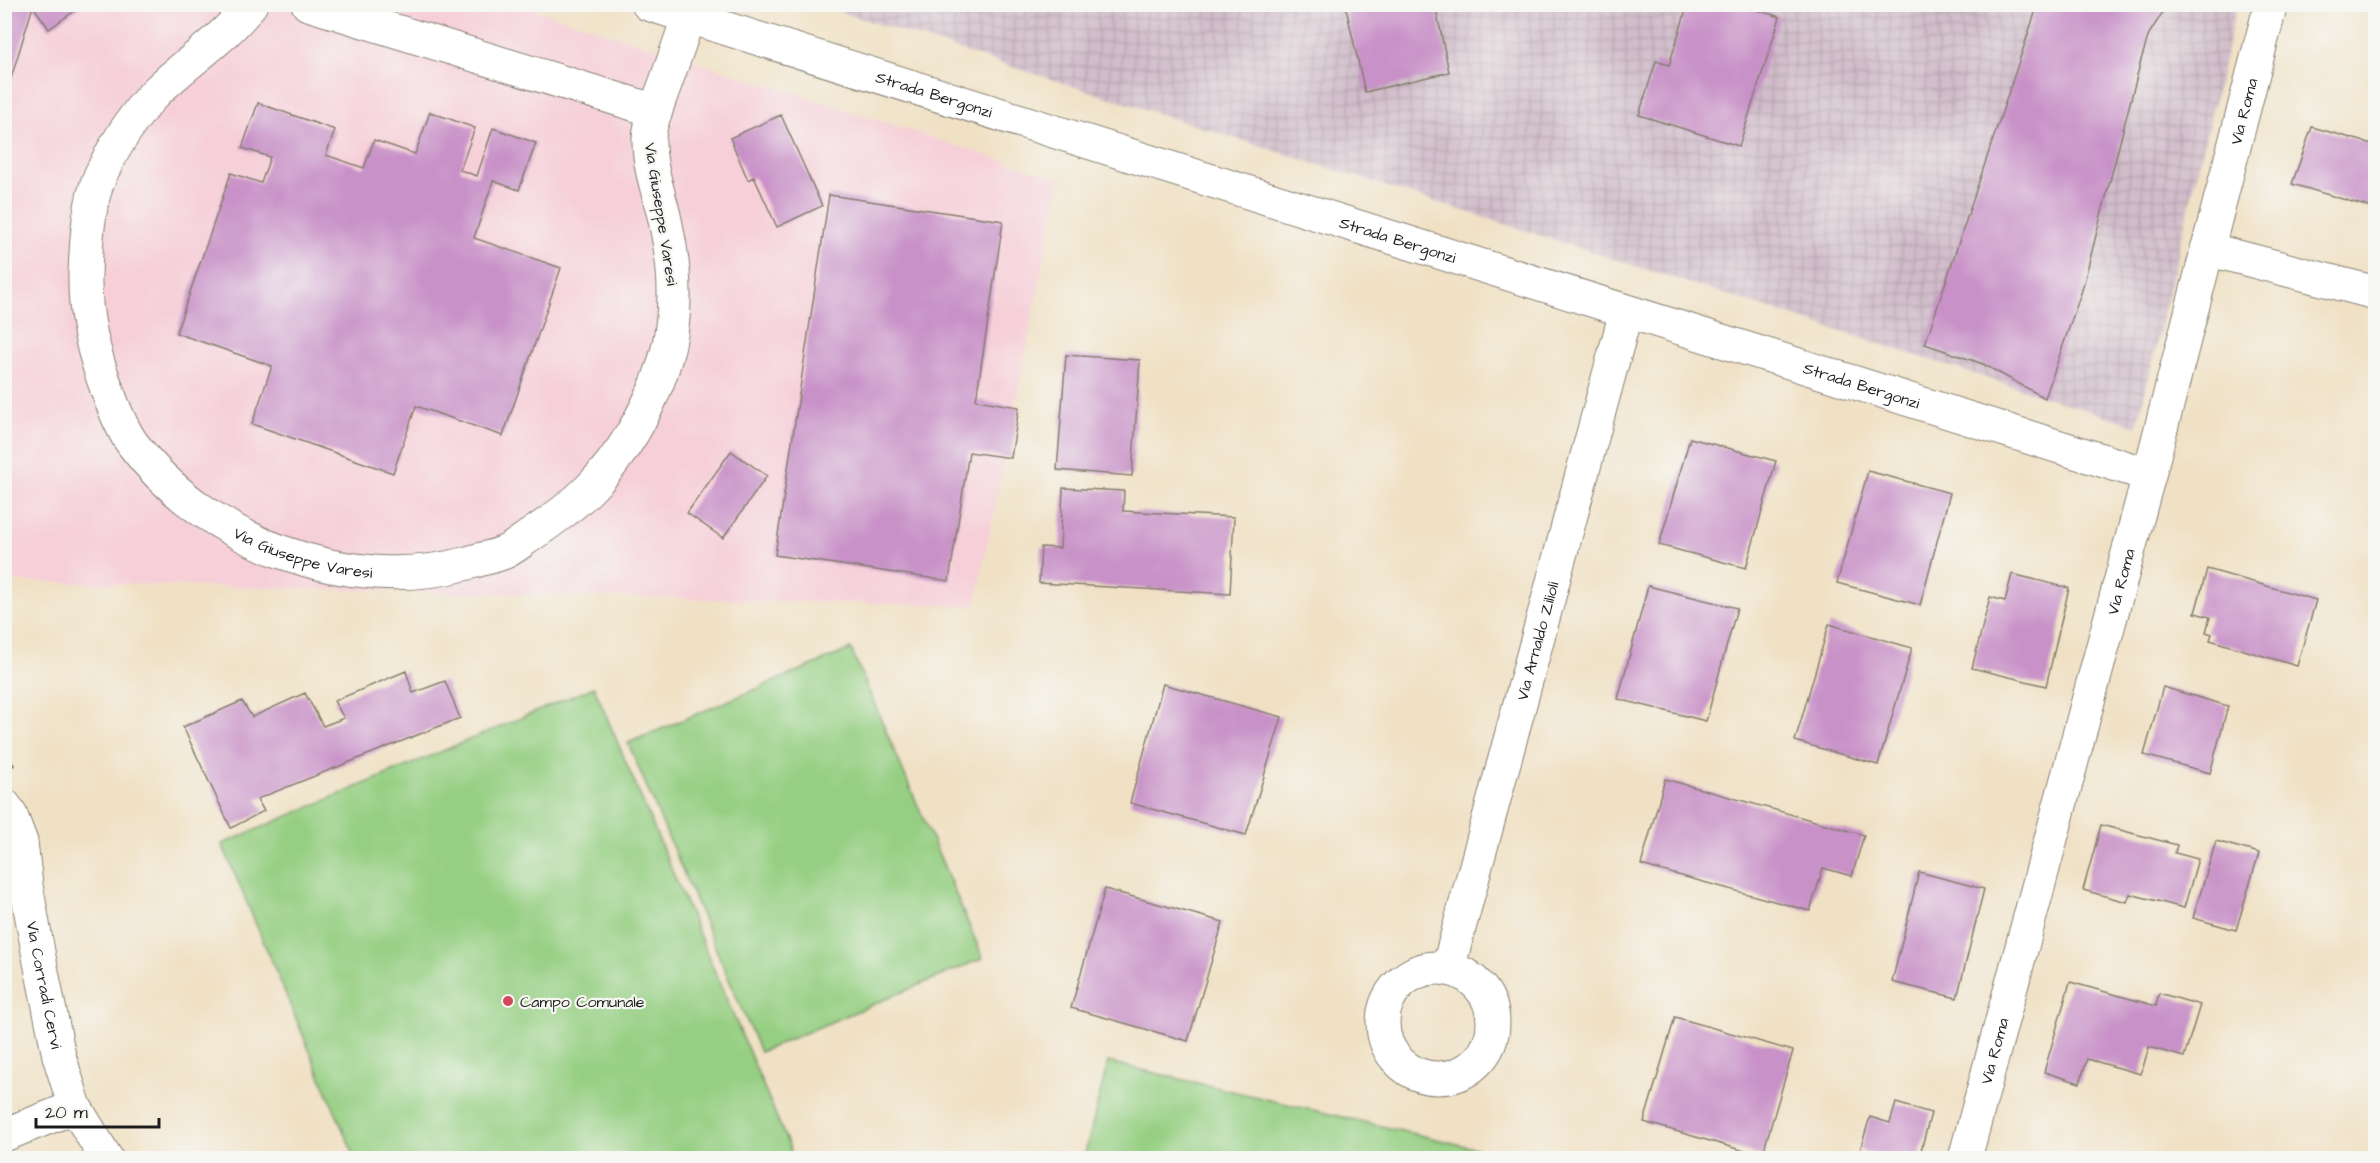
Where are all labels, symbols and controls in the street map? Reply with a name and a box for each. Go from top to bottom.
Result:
street label: Strada Bergonzi [873,66,995,124]
street label: Via Roma [2225,76,2263,147]
street label: Via Giuseppe Varesi [639,141,683,288]
street label: Strada Bergonzi [1337,212,1459,269]
street label: Strada Bergonzi [1800,357,1923,415]
street label: Via Giuseppe Varesi [230,522,374,584]
street label: Via Roma [2102,546,2141,618]
street label: Via Arnaldo Zilioli [1511,579,1565,703]
street label: Via Corradi Cervi [21,919,67,1051]
place label: Campo Comunale [520,991,645,1013]
marker: Campo Comunale [501,994,515,1008]
street label: Via Roma [1975,1015,2014,1087]
scale bar [36,1091,159,1129]
text: 20 m [45,1100,88,1125]

